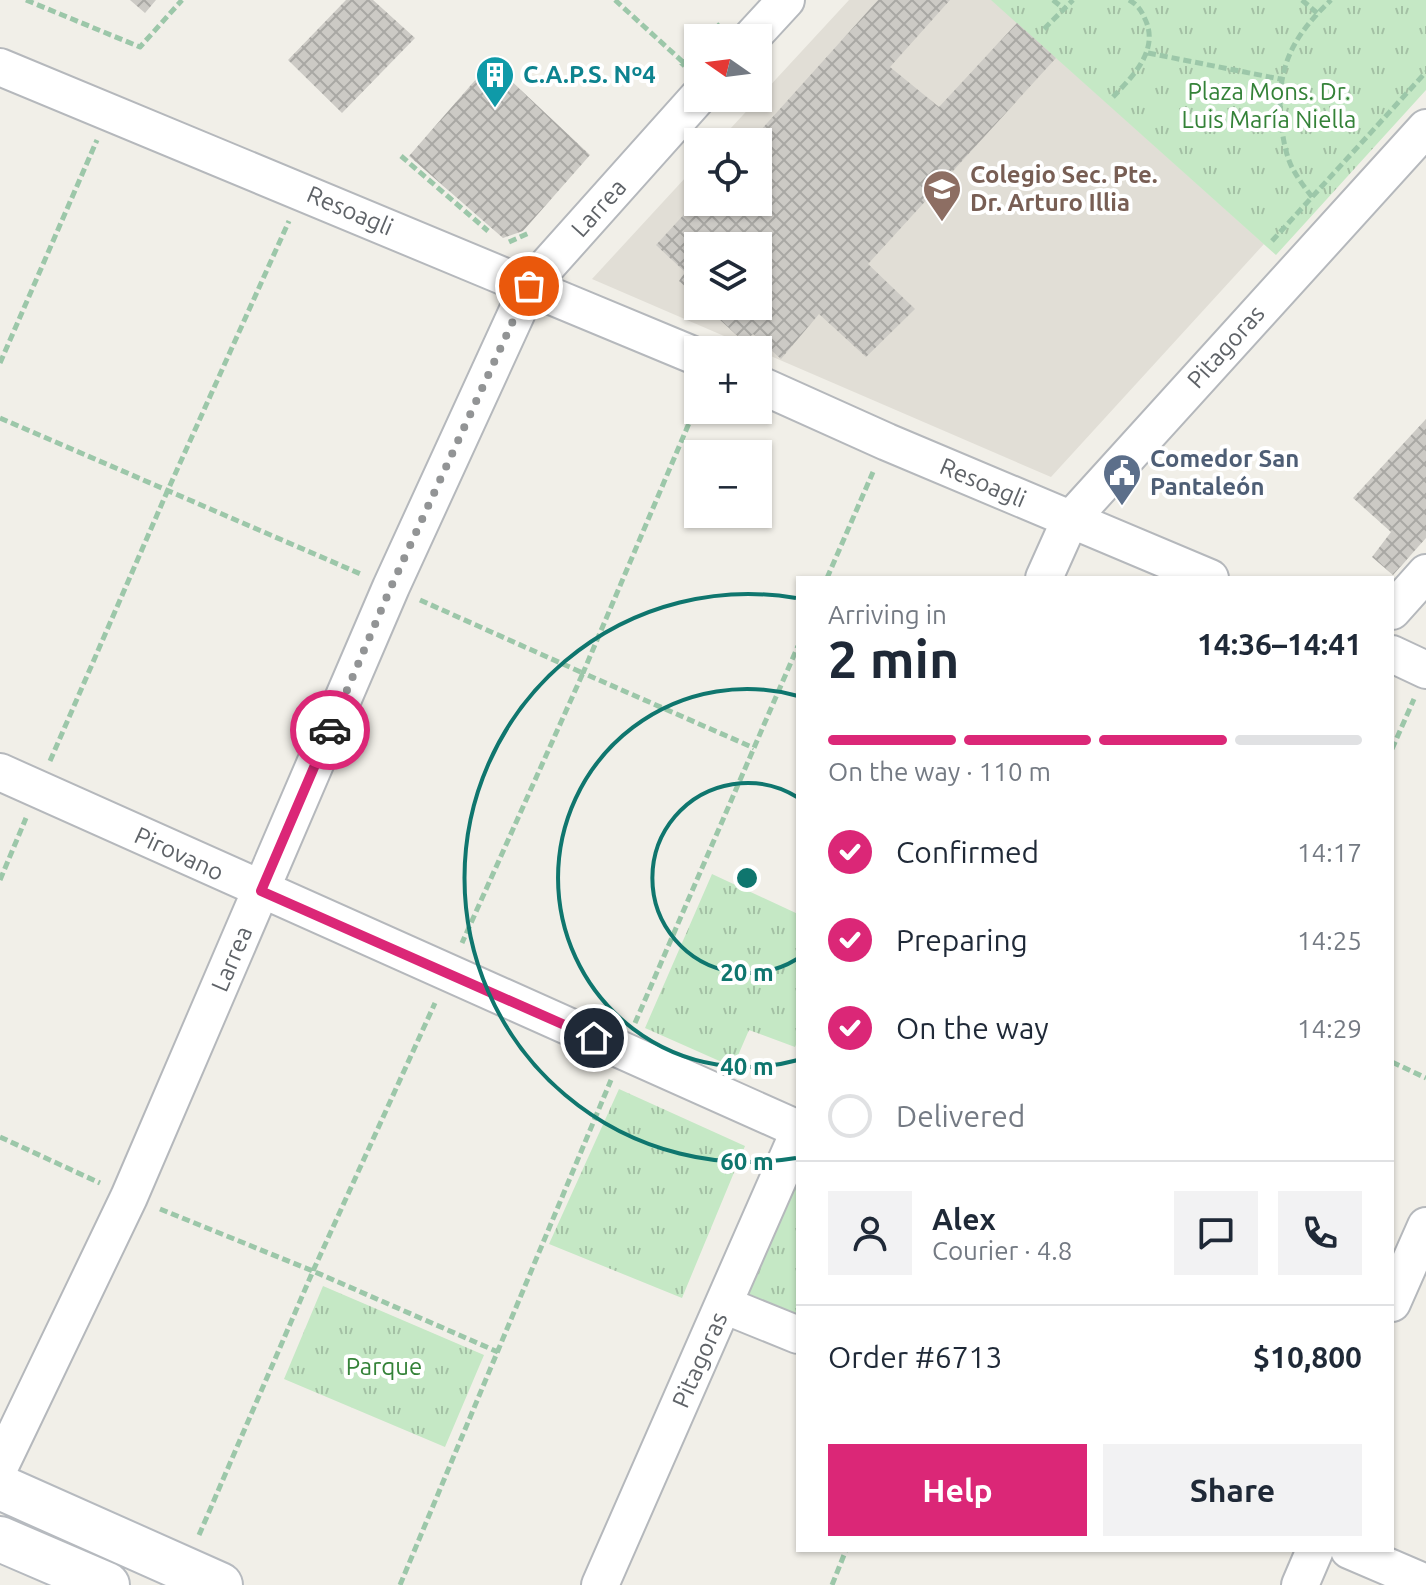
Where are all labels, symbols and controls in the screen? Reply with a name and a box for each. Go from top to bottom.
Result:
north arrow [684,24,772,112]
map controls [684,24,772,528]
building icon: C.A.P.S. Nº4 [474,54,516,109]
place label: C.A.P.S. Nº4 [523,61,656,88]
park label: Plaza Mons. Dr. Luis María Niella [1182,78,1356,133]
button: locate [684,128,772,216]
place label: Colegio Sec. Pte. Dr. Arturo Illia [970,161,1158,216]
school or university icon: Colegio Sec. Pte. Dr. Arturo Illia [921,168,963,223]
street label: Larrea [566,173,632,242]
street label: Resoagli [303,180,397,241]
button: layers [684,232,772,320]
pin [495,252,563,320]
icon: bag [507,264,551,308]
street label: Pitagoras [1182,300,1270,393]
button: + [684,336,772,424]
button: − [684,440,772,528]
place label: Comedor San Pantaleón [1150,445,1299,500]
street label: Resoagli [936,452,1030,513]
public building icon: Comedor San Pantaleón [1101,452,1143,507]
text: Arriving in [828,600,947,629]
text: 14:36–14:41 [1197,627,1362,661]
text: 2 min [828,630,959,688]
courier [290,690,370,770]
icon: car [308,708,352,752]
text: On the way · 110 m [828,757,1051,786]
street label: Pirovano [130,821,228,886]
icon: check [828,830,872,874]
text: Confirmed [896,835,1039,869]
text: 14:17 [1297,838,1362,867]
centre of rings [733,864,761,892]
icon: check [828,918,872,962]
street label: Larrea [206,922,257,996]
text: Preparing [896,923,1028,957]
text: 14:25 [1297,926,1362,955]
text: 20 m [720,959,774,986]
pin [560,1004,628,1072]
icon: check [828,1006,872,1050]
text: On the way [896,1011,1049,1045]
text: 14:29 [1297,1014,1362,1043]
icon: home [572,1016,616,1060]
text: 40 m [720,1053,774,1080]
text: Delivered [896,1099,1025,1133]
text: 60 m [720,1148,774,1175]
button: person [828,1191,912,1275]
button: chat [1174,1191,1258,1275]
button: phone [1278,1191,1362,1275]
text: Alex [932,1202,996,1236]
text: Courier · 4.8 [932,1236,1072,1265]
street label: Pitagoras [667,1308,733,1412]
text: Order #6713 [828,1340,1002,1374]
text: $10,800 [1253,1340,1362,1374]
park label: Parque [346,1353,422,1380]
button: Help [828,1444,1087,1536]
button: Share [1103,1444,1362,1536]

